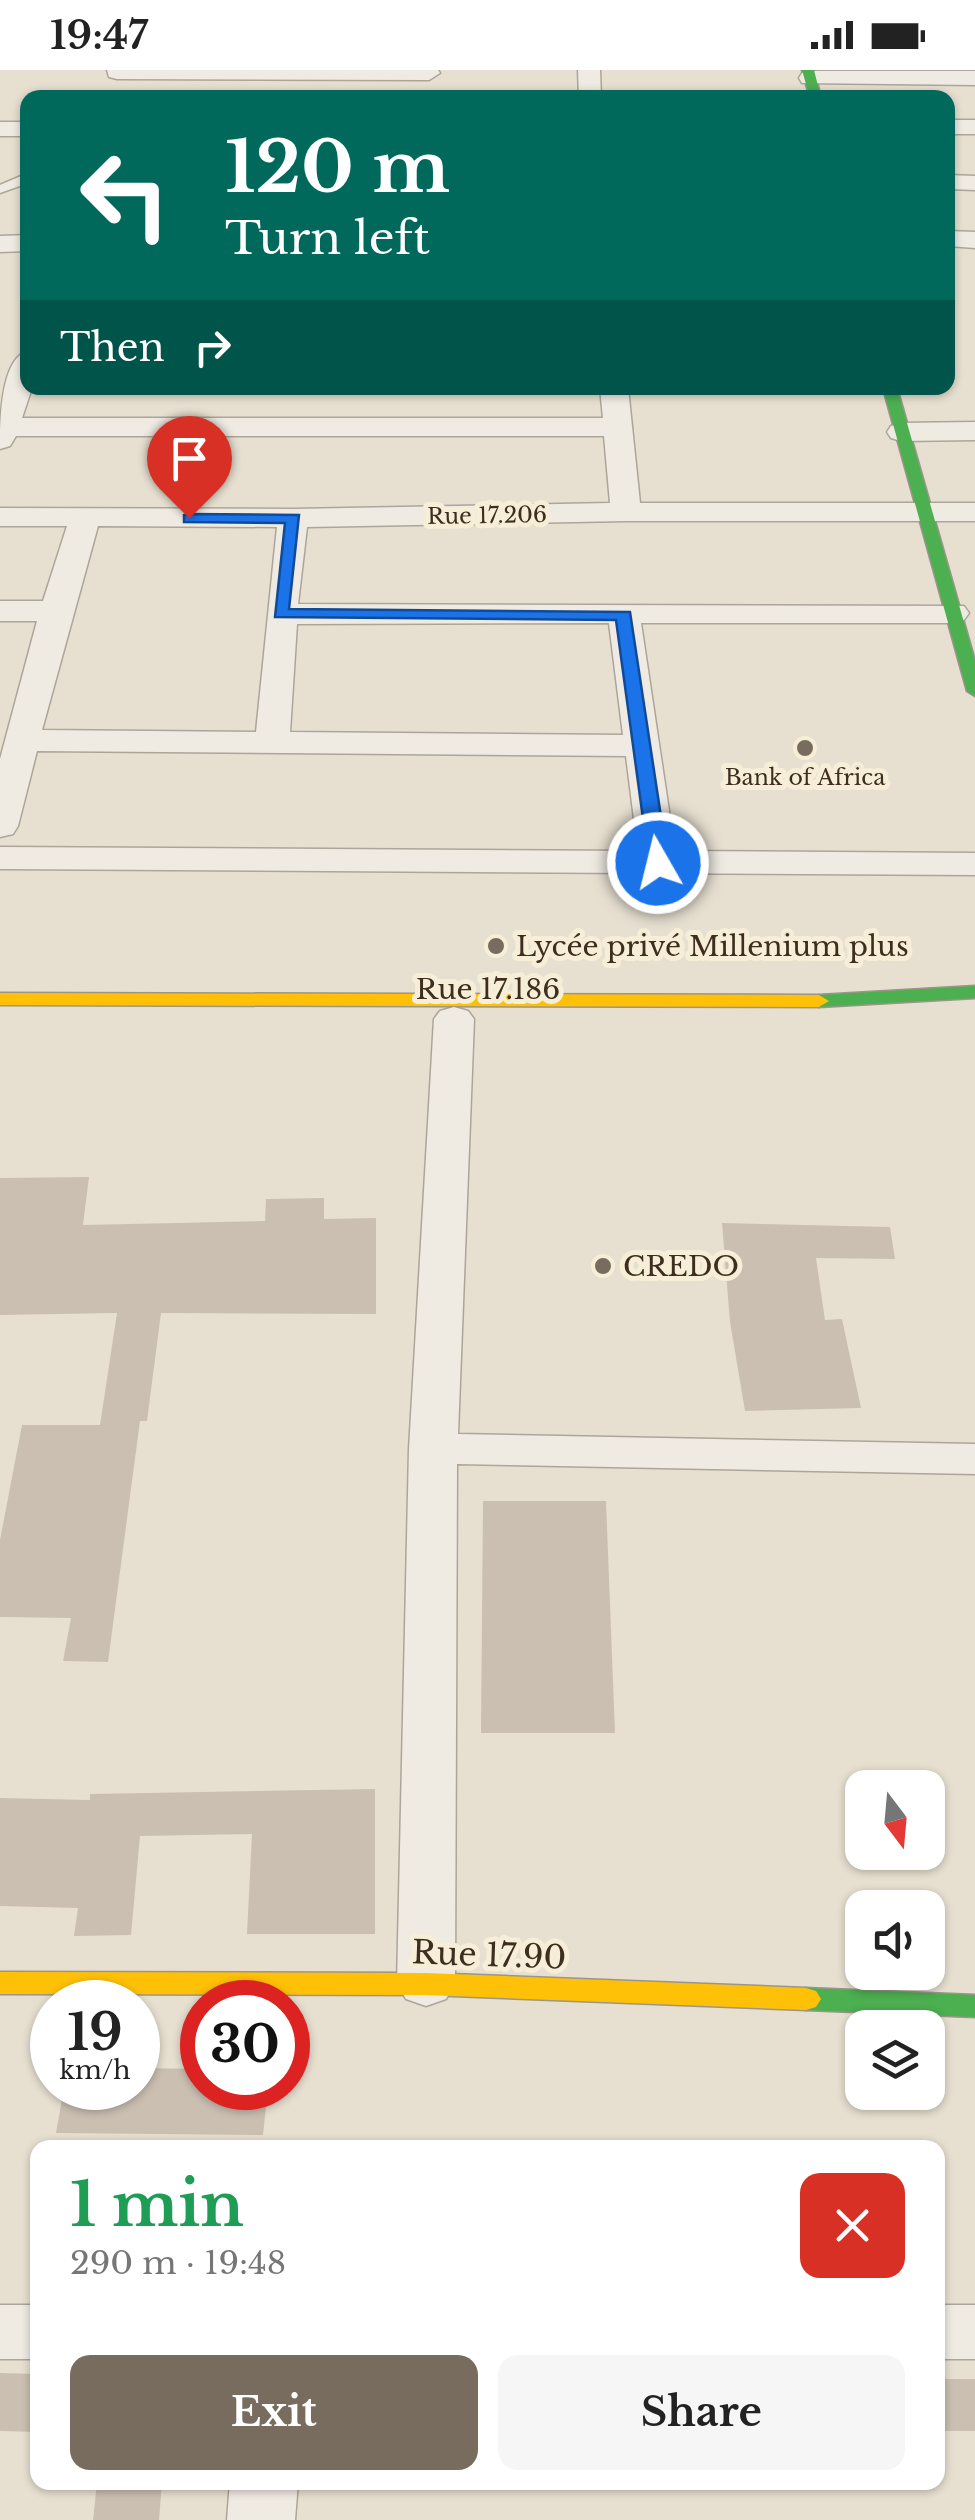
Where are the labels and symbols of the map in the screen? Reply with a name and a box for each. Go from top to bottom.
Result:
pin [147,416,232,519]
street label: Rue 17.206 [427,501,547,530]
marker: Bank of Africa [794,737,816,759]
place label: Bank of Africa [725,764,886,791]
position arrow [606,811,710,915]
place label: Lycée privé Millenium plus [516,929,909,964]
marker: Lycée privé Millenium plus [485,935,507,957]
street label: Rue 17.186 [416,972,560,1007]
place label: CREDO [623,1249,739,1284]
marker: CREDO [592,1255,614,1277]
north arrow [845,1770,945,1870]
street label: Rue 17.90 [411,1932,567,1978]
speed limit sign: 30 [180,1980,310,2110]

